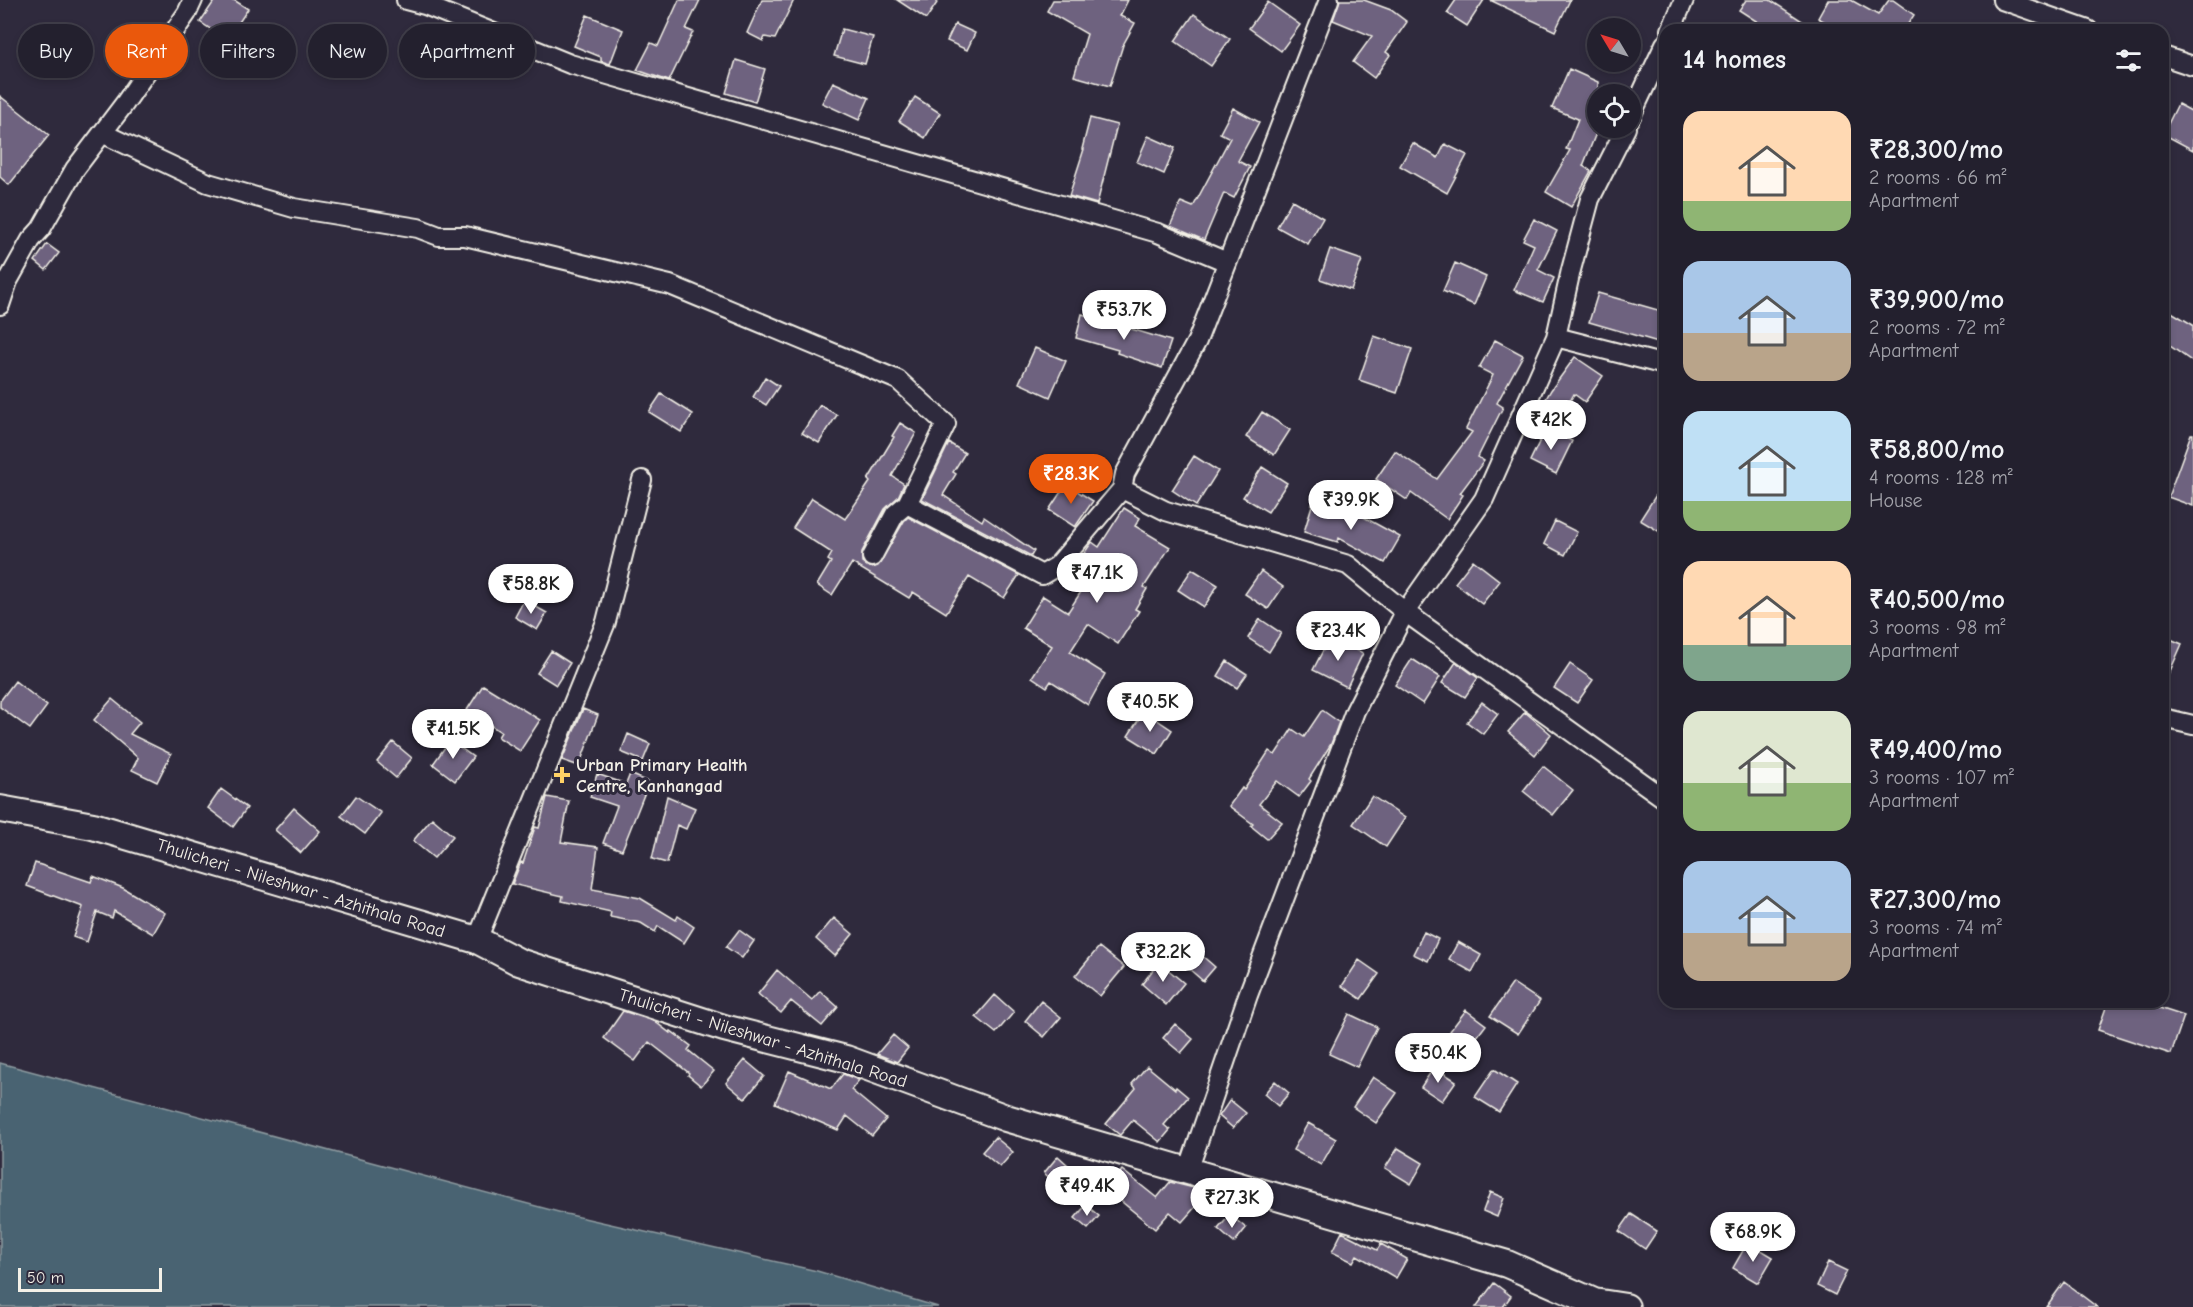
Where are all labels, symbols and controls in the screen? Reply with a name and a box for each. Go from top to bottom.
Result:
north arrow [1587,18,1641,72]
map controls [1587,18,1641,138]
chip: Buy [18,24,93,78]
chip: Rent [105,24,188,78]
chip: Filters [200,24,296,78]
chip: New [308,24,387,78]
chip: Apartment [399,24,535,78]
icon: filters [2112,44,2145,77]
text: 14 homes [1683,45,1786,75]
button: locate [1587,84,1641,138]
icon: home [1731,135,1803,207]
text: ₹28,300/mo [1869,135,2003,165]
text: 2 rooms · 66 m² [1869,166,2007,189]
text: Apartment [1869,189,1959,212]
icon: home [1731,285,1803,357]
text: ₹39,900/mo [1869,285,2004,315]
pin: ₹53.7K [1075,290,1173,341]
text: ₹53.7K [1096,298,1152,321]
text: 2 rooms · 72 m² [1869,316,2005,339]
text: Apartment [1869,339,1959,362]
pin: ₹42K [1515,400,1587,451]
text: ₹42K [1530,408,1572,431]
icon: home [1731,435,1803,507]
text: ₹58,800/mo [1869,435,2005,465]
pin: ₹28.3K [1022,454,1120,505]
text: ₹28.3K [1043,462,1099,485]
text: 4 rooms · 128 m² [1869,466,2013,489]
pin: ₹39.9K [1302,480,1400,531]
text: ₹39.9K [1322,488,1380,511]
text: House [1869,489,1923,512]
pin: ₹47.1K [1048,553,1146,604]
text: ₹47.1K [1071,561,1123,584]
pin: ₹58.8K [482,564,580,615]
text: ₹58.8K [502,572,560,595]
icon: home [1731,585,1803,657]
text: ₹40,500/mo [1869,585,2005,615]
pin: ₹23.4K [1289,611,1387,662]
text: 3 rooms · 98 m² [1869,616,2005,639]
text: ₹23.4K [1310,619,1366,642]
text: Apartment [1869,639,1959,662]
pin: ₹40.5K [1101,682,1199,733]
text: ₹40.5K [1121,690,1179,713]
pin: ₹41.5K [404,709,502,760]
text: ₹41.5K [426,717,480,740]
icon: home [1731,735,1803,807]
text: ₹49,400/mo [1869,735,2002,765]
place label: Urban Primary Health Centre, Kanhangad [576,755,748,797]
marker: Urban Primary Health Centre, Kanhangad [553,766,571,784]
text: 3 rooms · 107 m² [1869,766,2014,789]
text: Apartment [1869,789,1959,812]
street label: Thulicheri - Nileshwar - Azhithala Road [154,835,448,942]
icon: home [1731,885,1803,957]
text: ₹27,300/mo [1869,885,2001,915]
text: 3 rooms · 74 m² [1869,916,2002,939]
pin: ₹32.2K [1114,932,1212,983]
text: Apartment [1869,939,1959,962]
text: ₹32.2K [1135,940,1191,963]
street label: Thulicheri - Nileshwar - Azhithala Road [616,985,910,1092]
pin: ₹50.4K [1389,1033,1487,1084]
text: ₹50.4K [1409,1041,1467,1064]
pin: ₹49.4K [1038,1166,1136,1217]
text: ₹49.4K [1059,1174,1115,1197]
pin: ₹27.3K [1183,1178,1281,1229]
text: ₹27.3K [1205,1186,1259,1209]
pin: ₹68.9K [1704,1212,1802,1263]
text: ₹68.9K [1724,1220,1782,1243]
scale bar [18,1265,162,1292]
text: 50 m [27,1269,64,1287]

